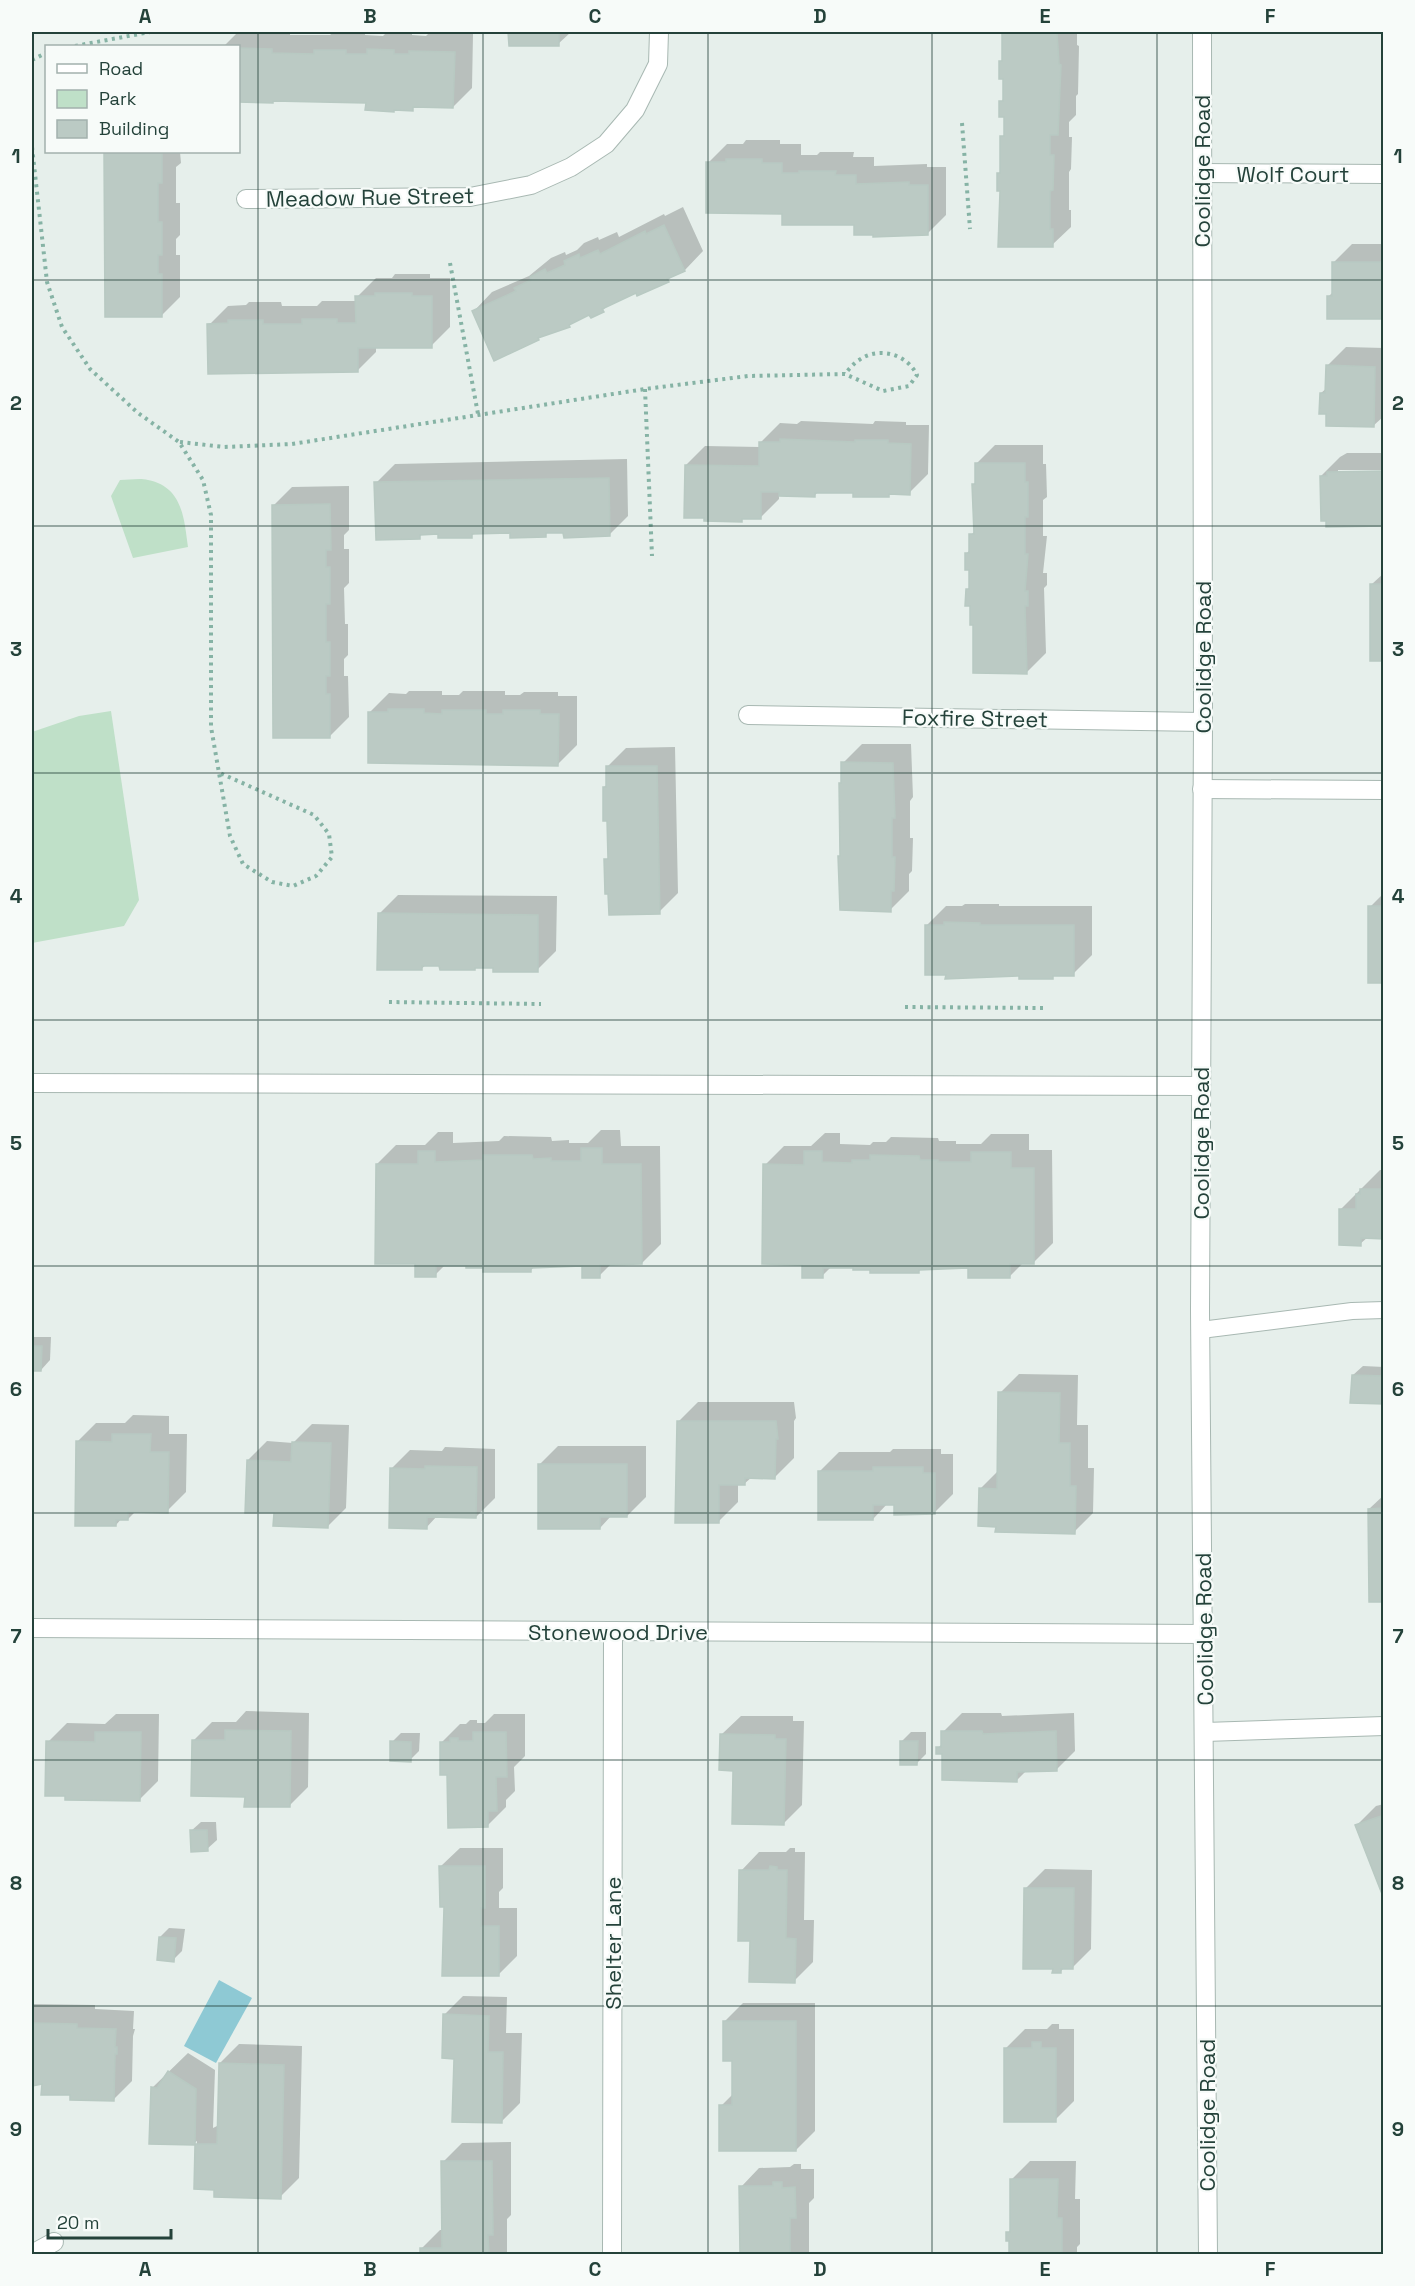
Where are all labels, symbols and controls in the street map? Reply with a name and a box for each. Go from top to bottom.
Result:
text: A [139,3,152,29]
text: B [363,3,377,29]
text: C [589,3,602,29]
text: D [813,3,827,29]
text: E [1039,3,1051,29]
text: F [1265,3,1276,29]
legend [45,45,240,153]
text: Road [99,57,143,80]
text: Park [99,87,137,110]
street label: Coolidge Road [1188,94,1216,248]
text: Building [99,117,169,140]
text: 1 [11,143,21,169]
text: 1 [1393,143,1403,169]
street label: Wolf Court [1237,160,1349,188]
street label: Meadow Rue Street [266,181,474,213]
text: 2 [10,390,22,416]
text: 2 [1392,390,1404,416]
street label: Coolidge Road [1189,580,1217,734]
text: 3 [10,636,22,662]
text: 3 [1392,636,1404,662]
street label: Foxfire Street [902,703,1048,733]
text: 4 [10,883,23,909]
text: 4 [1392,883,1405,909]
street label: Coolidge Road [1187,1066,1215,1220]
text: 5 [10,1130,22,1156]
text: 5 [1392,1130,1404,1156]
text: 6 [10,1376,22,1402]
text: 6 [1392,1376,1404,1402]
street label: Coolidge Road [1189,1552,1219,1706]
street label: Stonewood Drive [528,1618,708,1646]
text: 7 [10,1623,22,1649]
text: 7 [1392,1623,1404,1649]
text: 8 [10,1870,22,1896]
text: 8 [1392,1870,1404,1896]
street label: Shelter Lane [599,1876,627,2010]
street label: Coolidge Road [1193,2038,1221,2192]
text: 9 [10,2116,22,2142]
text: 9 [1392,2116,1404,2142]
scale bar [48,2202,171,2240]
text: 20 m [57,2211,100,2234]
text: A [139,2256,152,2282]
text: B [363,2256,377,2282]
text: C [589,2256,602,2282]
text: D [813,2256,827,2282]
text: E [1039,2256,1051,2282]
text: F [1265,2256,1276,2282]

